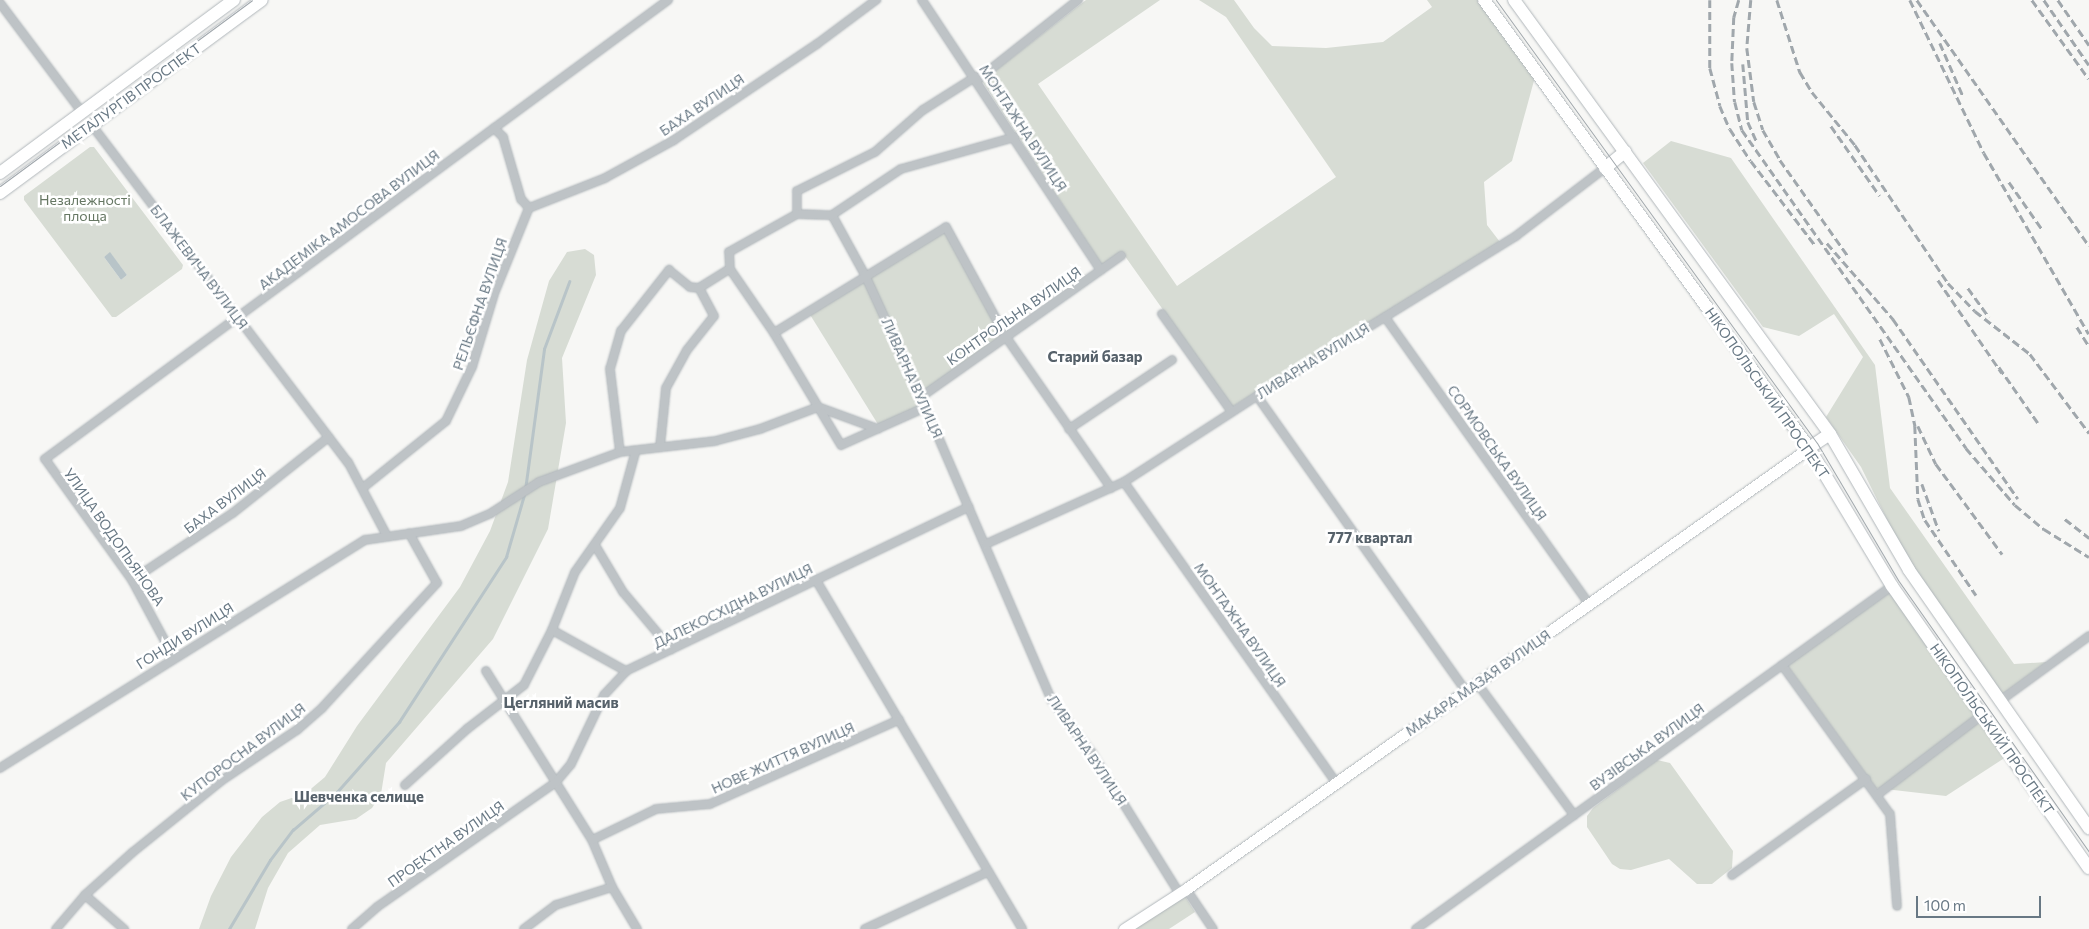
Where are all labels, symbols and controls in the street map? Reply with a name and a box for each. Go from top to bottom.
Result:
street label: МЕТАЛУРГІВ ПРОСПЕКТ [58,40,204,152]
street label: МОНТАЖНА ВУЛИЦЯ [976,61,1070,195]
street label: БАХА ВУЛИЦЯ [657,71,747,139]
street label: АКАДЕМІКА АМОСОВА ВУЛИЦЯ [255,147,443,293]
park label: Незалежності площа [39,192,131,224]
street label: БЛАЖЕВИЧА ВУЛИЦЯ [147,202,251,332]
street label: РЕЛЬЄФНА ВУЛИЦЯ [449,236,511,372]
street label: КОНТРОЛЬНА ВУЛИЦЯ [944,263,1084,369]
street label: НІКОПОЛЬСЬКИЙ ПРОСПЕКТ [1701,304,1833,482]
street label: ЛИВАРНА ВУЛИЦЯ [878,315,946,441]
street label: ЛИВАРНА ВУЛИЦЯ [1254,320,1372,402]
district label: Старий базар [1047,348,1143,366]
street label: СОРМОВСЬКА ВУЛИЦЯ [1444,382,1550,524]
street label: УЛИЦА ВОДОПЬЯНОВА [60,465,168,609]
street label: БАХА ВУЛИЦЯ [181,465,269,537]
district label: 777 квартал [1328,529,1412,547]
street label: ДАЛЕКОСХІДНА ВУЛИЦЯ [651,560,815,652]
street label: МОНТАЖНА ВУЛИЦЯ [1191,560,1289,690]
street label: ГОНДИ ВУЛИЦЯ [133,599,237,673]
street label: МАКАРА МАЗАЯ ВУЛИЦЯ [1402,626,1554,740]
street label: НІКОПОЛЬСЬКИЙ ПРОСПЕКТ [1926,640,2058,818]
street label: ЛИВАРНА ВУЛИЦЯ [1044,692,1130,808]
district label: Цегляний масив [503,694,619,712]
street label: КУПОРОСНА ВУЛИЦЯ [177,700,309,804]
street label: ВУЗІВСЬКА ВУЛИЦЯ [1586,700,1708,794]
street label: НОВЕ ЖИТТЯ ВУЛИЦЯ [709,719,857,797]
district label: Шевченка селище [294,788,424,806]
street label: ПРОЕКТНА ВУЛИЦЯ [385,797,507,891]
scale bar [1919,886,2044,918]
text: 100 m [1924,896,1966,914]

